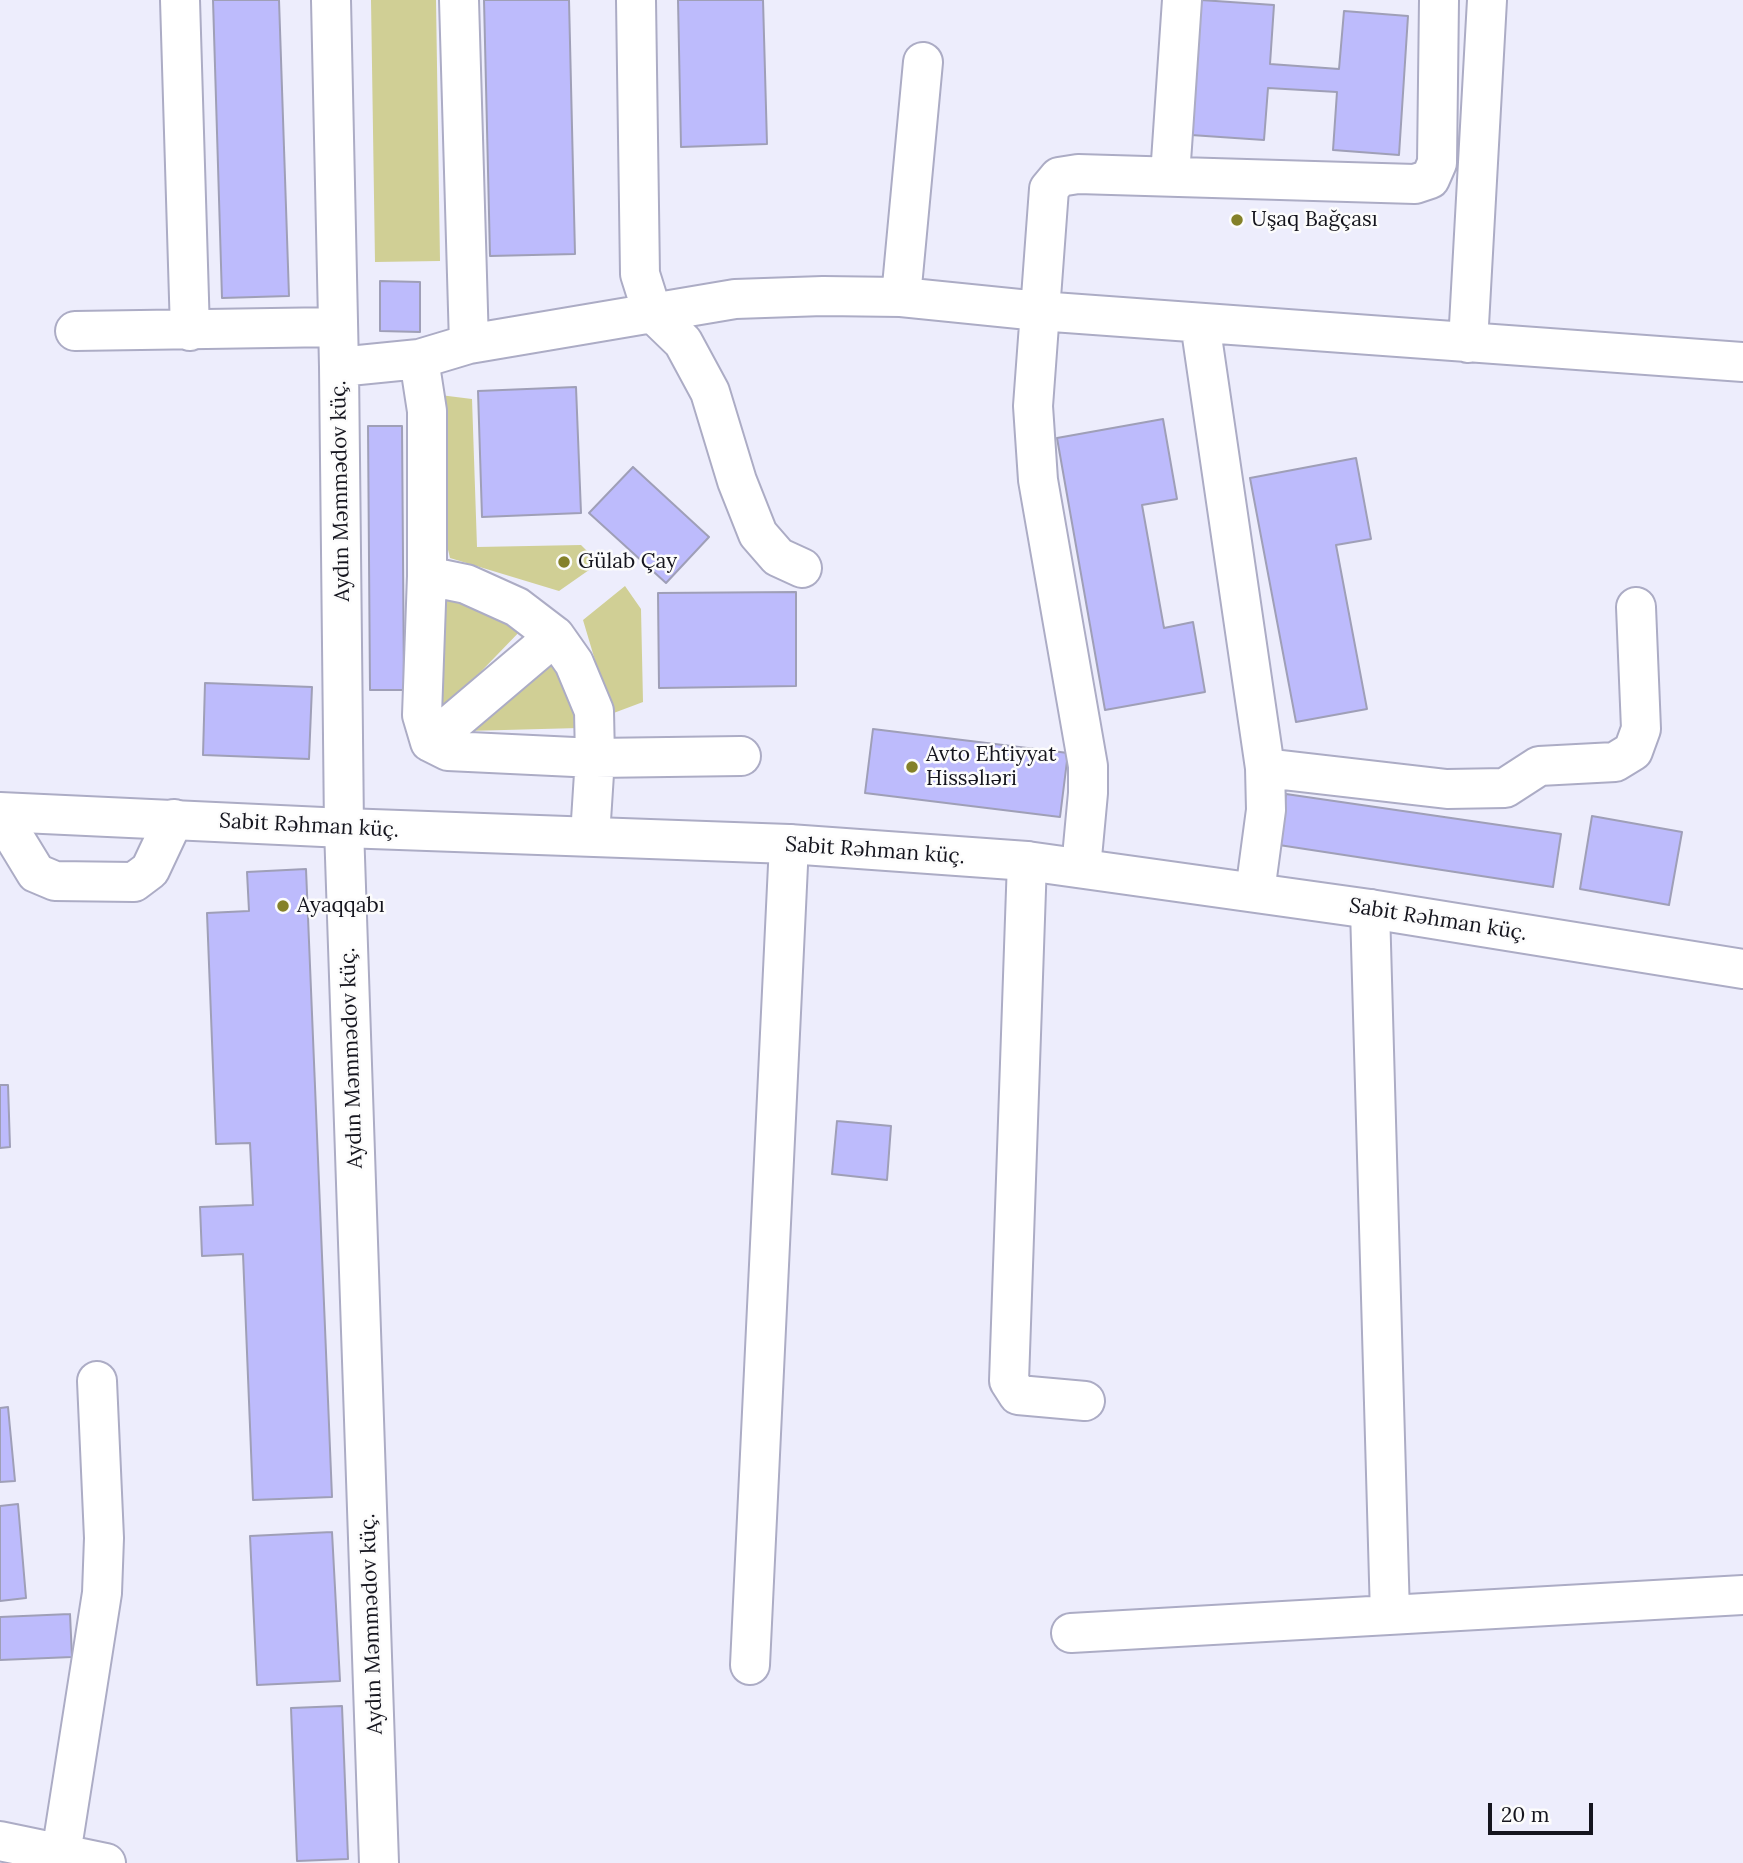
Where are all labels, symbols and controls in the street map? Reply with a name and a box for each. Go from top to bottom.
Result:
place label: Uşaq Bağçası [1251,207,1378,233]
marker: Uşaq Bağçası [1229,212,1245,228]
street label: Aydın Məmmədov küç. [326,380,356,602]
place label: Gülab Çay [578,549,677,575]
marker: Gülab Çay [556,554,572,570]
place label: Avto Ehtiyyat Hissəlıəri [926,742,1056,792]
marker: Avto Ehtiyyat Hissəlıəri [904,759,920,775]
street label: Sabit Rəhman küç. [218,809,400,843]
street label: Sabit Rəhman küç. [784,832,966,870]
place label: Ayaqqabı [297,893,385,919]
street label: Sabit Rəhman küç. [1347,893,1529,947]
marker: Ayaqqabı [275,898,291,914]
street label: Aydın Məmmədov küç. [336,947,368,1169]
street label: Aydın Məmmədov küç. [356,1513,388,1735]
scale bar [1491,1790,1596,1834]
text: 20 m [1501,1801,1550,1828]

